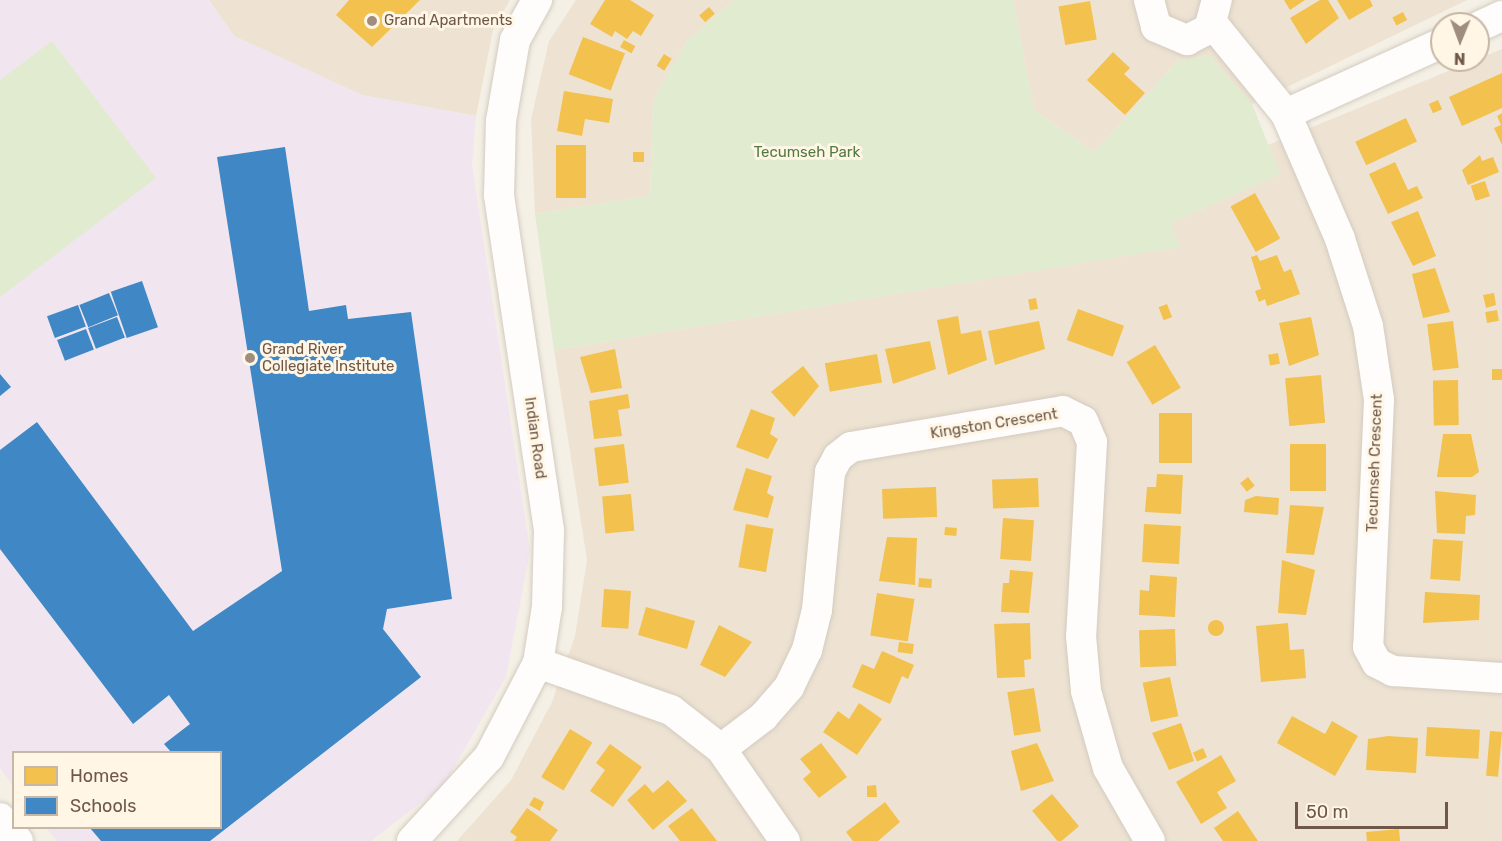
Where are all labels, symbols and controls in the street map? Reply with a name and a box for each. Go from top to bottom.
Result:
place label: Grand Apartments [384,12,513,30]
north arrow [1430,12,1490,72]
marker: Grand Apartments [365,14,379,28]
text: N [1454,49,1466,68]
park label: Tecumseh Park [754,144,860,162]
place label: Grand River Collegiate Institute [262,340,395,375]
marker: Grand River Collegiate Institute [243,351,257,365]
street label: Tecumseh Crescent [1364,394,1386,532]
street label: Indian Road [520,396,550,480]
street label: Kingston Crescent [929,405,1059,443]
legend [12,751,222,829]
text: Homes [70,765,128,787]
scale bar [1298,790,1451,828]
text: Schools [70,795,136,817]
text: 50 m [1306,801,1349,823]

